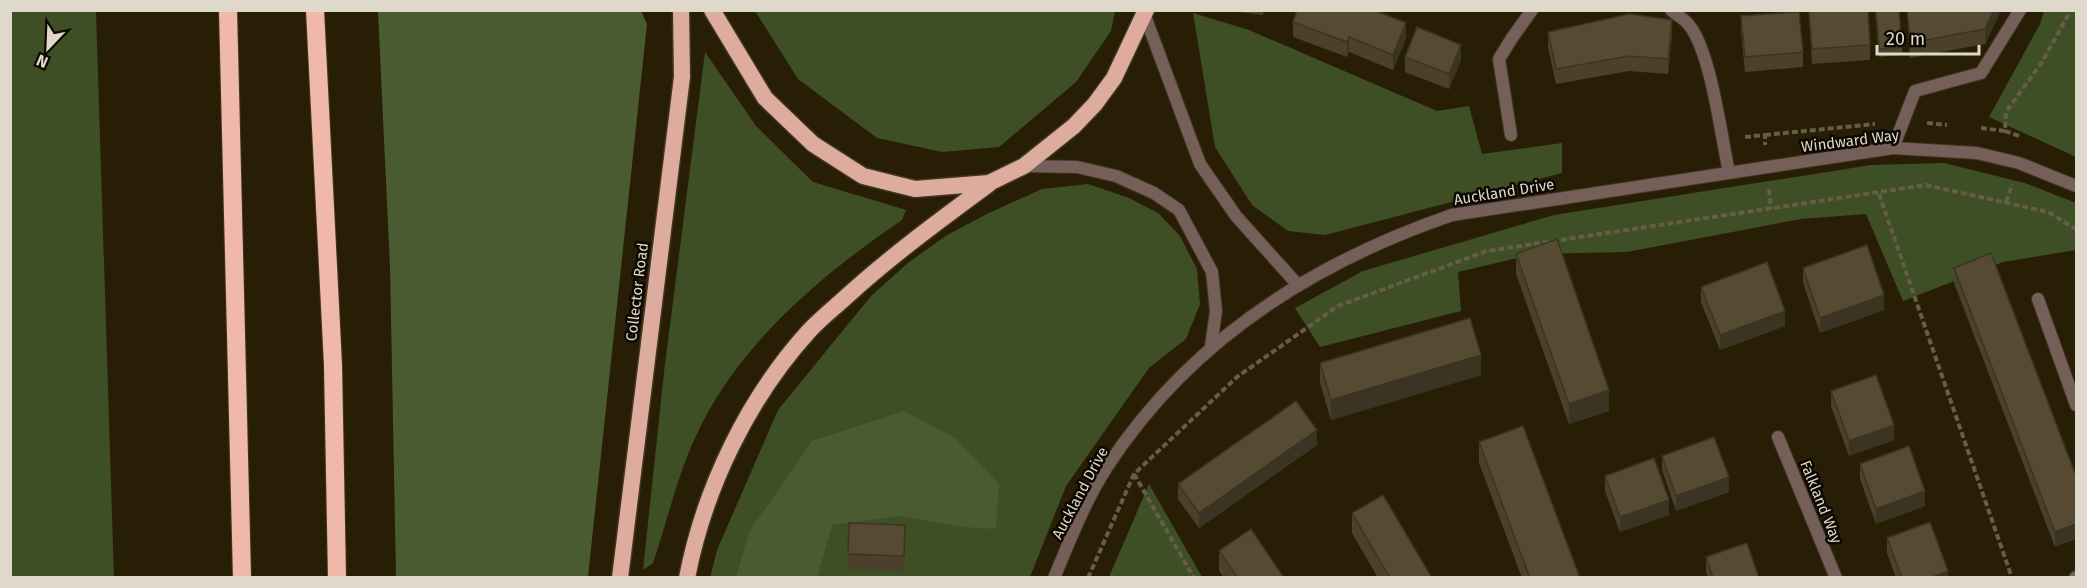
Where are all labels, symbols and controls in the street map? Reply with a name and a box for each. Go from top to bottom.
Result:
north arrow [18,18,78,78]
scale bar [1877,18,1979,56]
text: 20 m [1886,28,1925,50]
text: N [34,51,51,72]
street label: Windward Way [1800,126,1901,156]
street label: Auckland Drive [1452,175,1556,209]
street label: Collector Road [622,242,652,342]
street label: Auckland Drive [1048,444,1112,542]
street label: Falkland Way [1796,458,1846,547]

